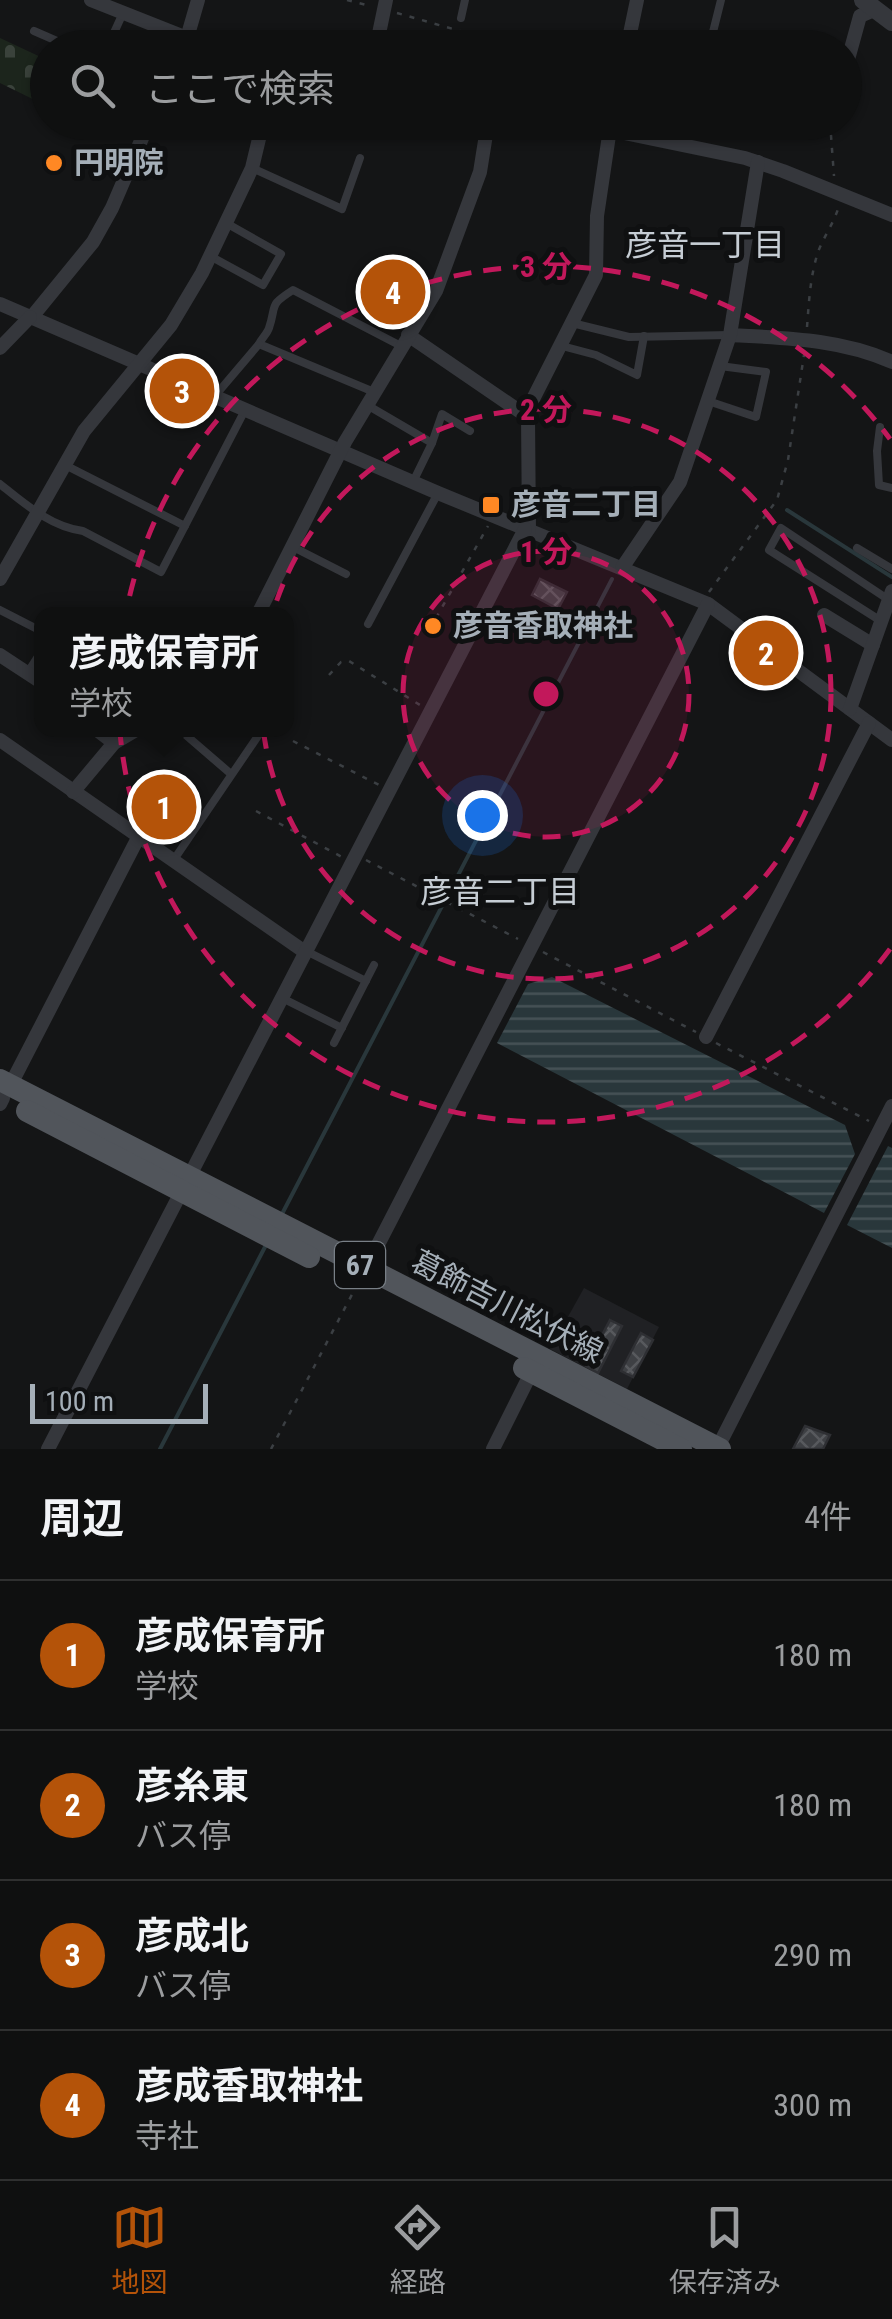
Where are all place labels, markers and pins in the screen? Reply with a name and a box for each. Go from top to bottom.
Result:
place label: 円明院 [74,145,164,180]
marker: 円明院 [43,152,65,174]
pin: 4 [360,254,426,330]
pin: 3 [150,354,214,428]
place label: 彦音二丁目 [511,487,661,522]
marker: 彦音二丁目 [480,494,502,516]
place label: 彦音香取神社 [453,608,633,643]
marker: 彦音香取神社 [422,615,444,637]
pin: 2 [734,616,798,690]
centre of rings [528,676,564,712]
pin: 1 [132,770,196,844]

